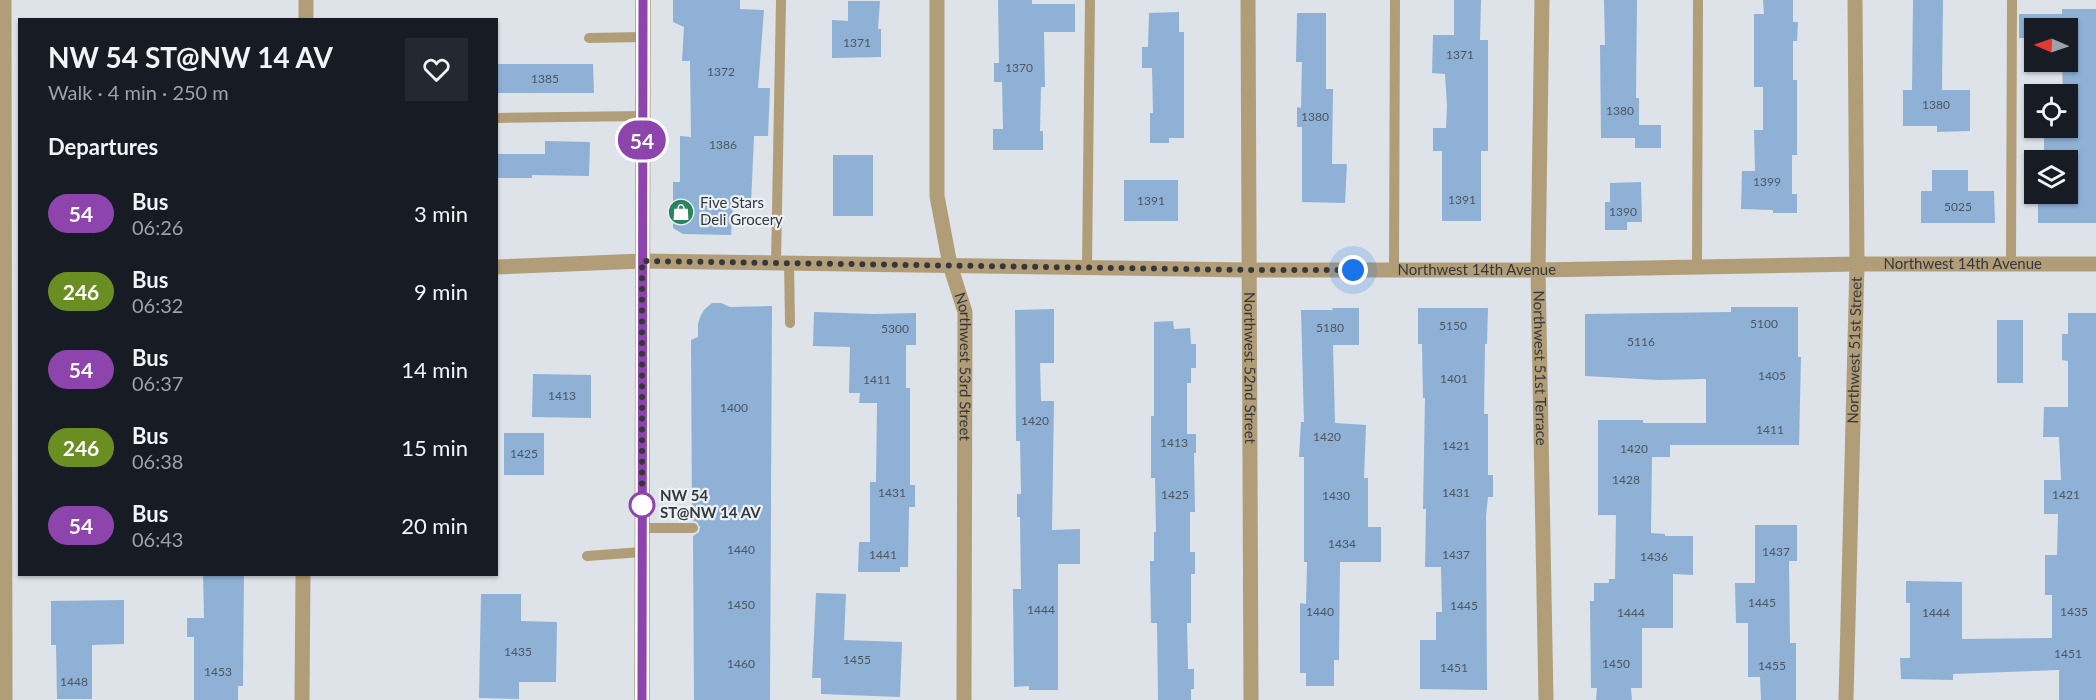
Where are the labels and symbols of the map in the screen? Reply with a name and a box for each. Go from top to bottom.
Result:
north arrow [2024,18,2078,72]
house number: 1371 [843,35,871,50]
house number: 1371 [1446,47,1474,62]
house number: 1370 [1005,60,1033,75]
house number: 1372 [707,64,735,79]
house number: 1385 [531,71,559,86]
house number: 1380 [1922,97,1950,112]
house number: 1380 [1606,103,1634,118]
house number: 1380 [1301,109,1329,124]
line badge: 54 [615,120,669,160]
house number: 1386 [709,137,737,152]
house number: 1399 [1753,174,1781,189]
house number: 1391 [1448,192,1476,207]
place label: Five Stars Deli Grocery [700,193,783,228]
house number: 1391 [1137,193,1165,208]
shop icon: Five Stars Deli Grocery [666,197,696,227]
house number: 5025 [1944,199,1972,214]
house number: 1390 [1609,204,1637,219]
street label: Northwest 14th Avenue [1884,254,2042,272]
your location [1338,255,1368,285]
street label: Northwest 14th Avenue [1398,260,1556,278]
street label: Northwest 51st Street [1843,276,1865,424]
street label: Northwest 53rd Street [951,290,975,441]
street label: Northwest 51st Terrace [1530,290,1551,446]
street label: Northwest 52nd Street [1241,292,1260,445]
house number: 5100 [1750,316,1778,331]
house number: 5150 [1439,318,1467,333]
house number: 5180 [1316,320,1344,335]
house number: 5300 [881,321,909,336]
house number: 5116 [1627,334,1655,349]
house number: 1405 [1758,368,1786,383]
house number: 1401 [1440,371,1468,386]
house number: 1411 [863,372,891,387]
house number: 1413 [548,388,576,403]
house number: 1400 [720,400,748,415]
house number: 1420 [1021,413,1049,428]
house number: 1411 [1756,422,1784,437]
house number: 1420 [1313,429,1341,444]
house number: 1413 [1160,435,1188,450]
house number: 1421 [1442,438,1470,453]
house number: 1420 [1620,441,1648,456]
house number: 1425 [510,446,538,461]
house number: 1428 [1612,472,1640,487]
house number: 1431 [878,485,906,500]
house number: 1431 [1442,485,1470,500]
place label: NW 54 ST@NW 14 AV [660,486,761,521]
house number: 1425 [1161,487,1189,502]
house number: 1421 [2052,487,2080,502]
house number: 1430 [1322,488,1350,503]
marker: NW 54 ST@NW 14 AV [629,492,655,518]
house number: 1434 [1328,536,1356,551]
house number: 1440 [727,542,755,557]
house number: 1437 [1762,544,1790,559]
house number: 1441 [869,547,897,562]
house number: 1437 [1442,547,1470,562]
house number: 1436 [1640,549,1668,564]
house number: 1445 [1748,595,1776,610]
house number: 1450 [727,597,755,612]
house number: 1445 [1450,598,1478,613]
house number: 1444 [1027,602,1055,617]
house number: 1440 [1306,604,1334,619]
house number: 1435 [2060,604,2088,619]
house number: 1444 [1617,605,1645,620]
house number: 1444 [1922,605,1950,620]
house number: 1435 [504,644,532,659]
house number: 1451 [2054,646,2082,661]
house number: 1455 [843,652,871,667]
house number: 1460 [727,656,755,671]
house number: 1450 [1602,656,1630,671]
house number: 1455 [1758,658,1786,673]
house number: 1451 [1440,660,1468,675]
house number: 1453 [204,664,232,679]
house number: 1448 [60,674,88,689]

